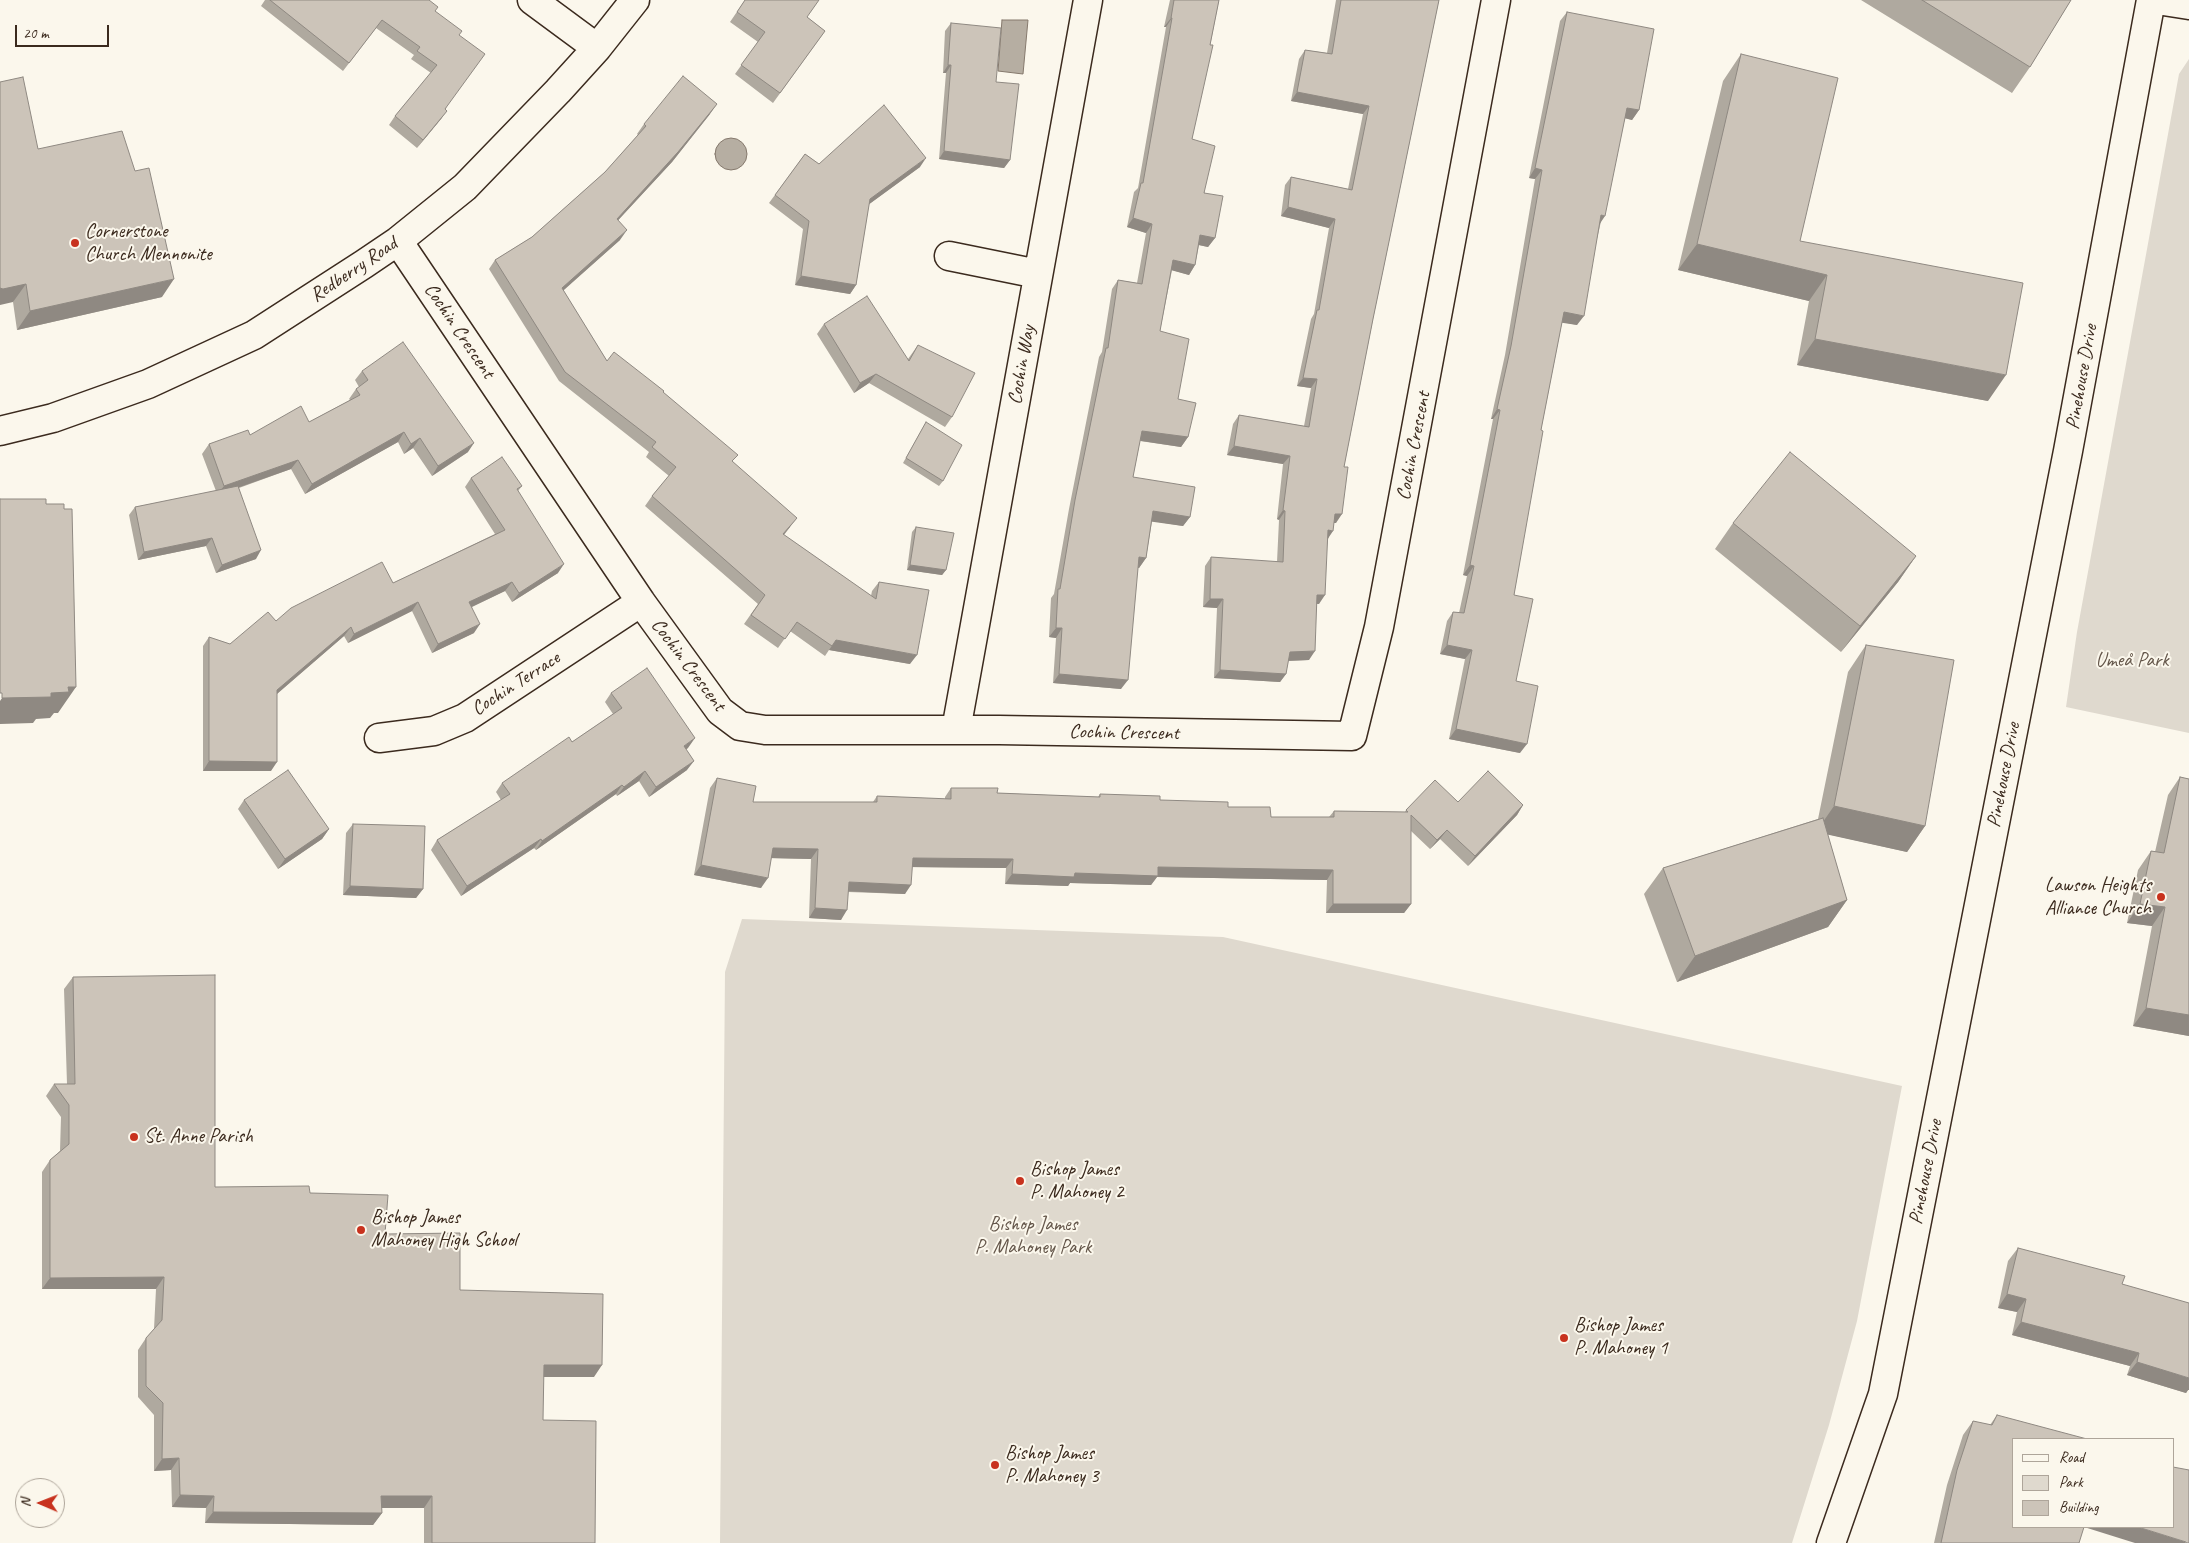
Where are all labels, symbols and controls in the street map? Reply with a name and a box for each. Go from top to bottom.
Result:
scale bar [18,15,111,47]
text: 20 m [23,24,49,43]
place label: Cornerstone Church Mennonite [85,220,212,267]
street label: Redberry Road [306,232,402,308]
marker: Cornerstone Church Mennonite [69,237,81,249]
street label: Cochin Crescent [418,279,500,383]
street label: Pinehouse Drive [2061,323,2103,431]
street label: Cochin Way [1003,324,1041,406]
street label: Cochin Crescent [1392,390,1436,502]
street label: Cochin Crescent [645,614,731,716]
street label: Cochin Terrace [467,647,565,721]
park label: Umeå Park [2095,649,2169,673]
street label: Cochin Crescent [1069,720,1179,746]
street label: Pinehouse Drive [1982,721,2026,829]
place label: Lawson Heights Alliance Church [2045,874,2151,921]
marker: Lawson Heights Alliance Church [2155,891,2167,903]
street label: Pinehouse Drive [1904,1118,1948,1226]
place label: St. Anne Parish [144,1125,253,1149]
marker: St. Anne Parish [128,1131,140,1143]
place label: Bishop James P. Mahoney 2 [1030,1158,1124,1205]
marker: Bishop James P. Mahoney 2 [1014,1175,1026,1187]
place label: Bishop James Mahoney High School [371,1206,517,1253]
park label: Bishop James P. Mahoney Park [975,1213,1091,1260]
marker: Bishop James Mahoney High School [355,1224,367,1236]
place label: Bishop James P. Mahoney 1 [1574,1314,1668,1361]
marker: Bishop James P. Mahoney 1 [1558,1332,1570,1344]
legend [2012,1438,2174,1528]
place label: Bishop James P. Mahoney 3 [1005,1442,1099,1489]
text: Road [2059,1448,2084,1467]
marker: Bishop James P. Mahoney 3 [989,1459,1001,1471]
text: Park [2059,1473,2083,1492]
north arrow [15,1478,65,1528]
text: N [17,1498,34,1507]
text: Building [2059,1498,2098,1517]

